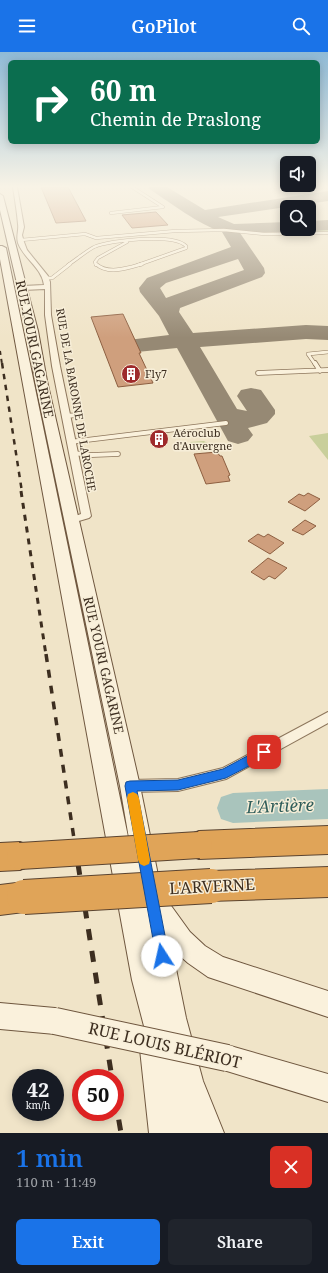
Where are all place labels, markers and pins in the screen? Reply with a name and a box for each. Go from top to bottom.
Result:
building icon: Fly7 [120,363,142,385]
place label: Fly7 [145,366,167,381]
place label: Aéroclub d'Auvergne [173,425,232,453]
building icon: Aéroclub d'Auvergne [148,428,170,450]
pin [247,735,281,769]

